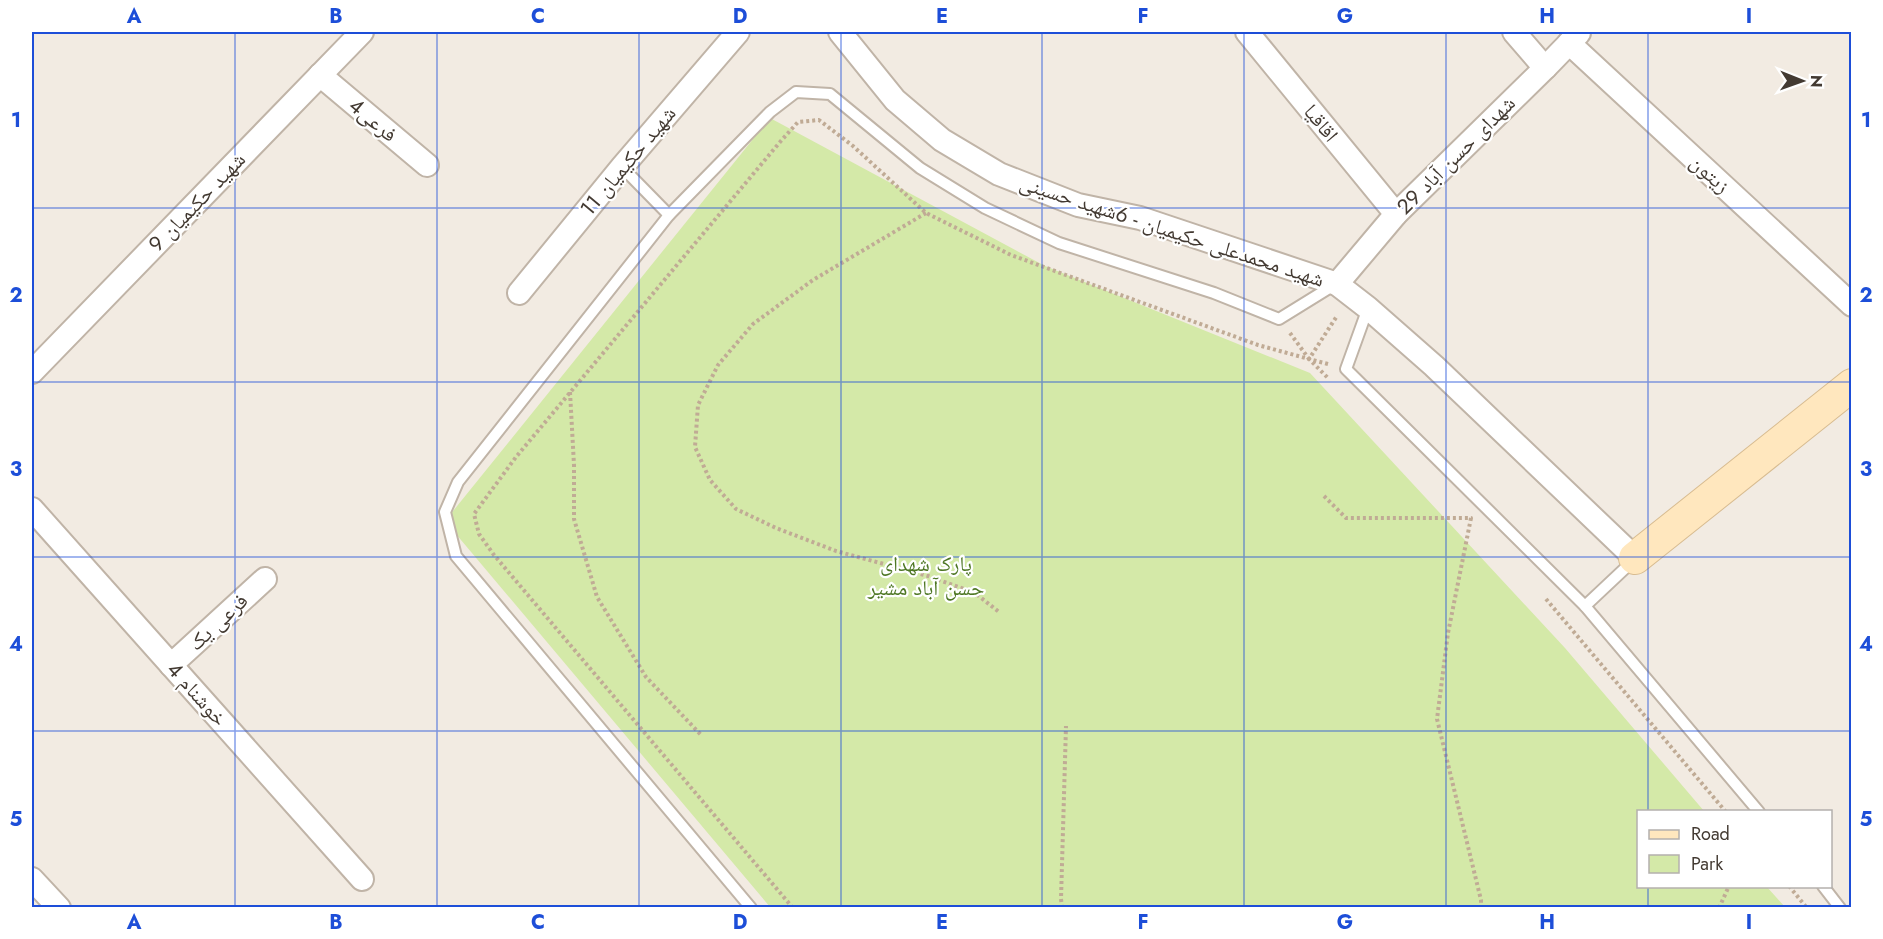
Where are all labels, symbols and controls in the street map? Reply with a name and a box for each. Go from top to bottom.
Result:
text: A [126,2,142,31]
text: B [329,2,343,31]
text: C [531,2,545,31]
text: D [733,2,747,31]
text: E [936,2,948,31]
text: F [1137,2,1149,31]
text: G [1337,2,1353,31]
text: H [1539,2,1555,31]
text: I [1746,2,1752,31]
north arrow [1772,51,1832,111]
text: N [1805,75,1828,88]
street label: شهدای حسن آباد 29 [1390,89,1522,221]
street label: فرعی4 [342,91,404,149]
street label: اقاقیا [1296,98,1346,148]
street label: شهید حکیمیان 11 [573,100,683,222]
text: 1 [11,106,21,135]
text: 1 [1861,106,1871,135]
street label: شهید حکیمیان 9 [142,145,252,259]
street label: زیتون [1683,148,1737,200]
street label: شهید محمدعلی حکیمیان - 6شهید حسینی [1016,167,1328,295]
text: 2 [9,281,23,310]
text: 2 [1859,281,1873,310]
text: 3 [10,455,22,484]
text: 3 [1860,455,1872,484]
park label: پارک شهدای حسن آباد مشیر [867,549,984,603]
street label: فرعی یک [181,586,255,658]
text: 4 [9,630,23,659]
text: 4 [1859,630,1873,659]
street label: خوشنام 4 [160,655,234,733]
text: 5 [10,805,23,834]
text: 5 [1860,805,1873,834]
legend [1637,810,1832,888]
text: Road [1691,821,1730,847]
text: Park [1691,851,1723,877]
text: A [126,908,142,937]
text: B [329,908,343,937]
text: C [531,908,545,937]
text: D [733,908,747,937]
text: E [936,908,948,937]
text: F [1137,908,1149,937]
text: G [1337,908,1353,937]
text: H [1539,908,1555,937]
text: I [1746,908,1752,937]

